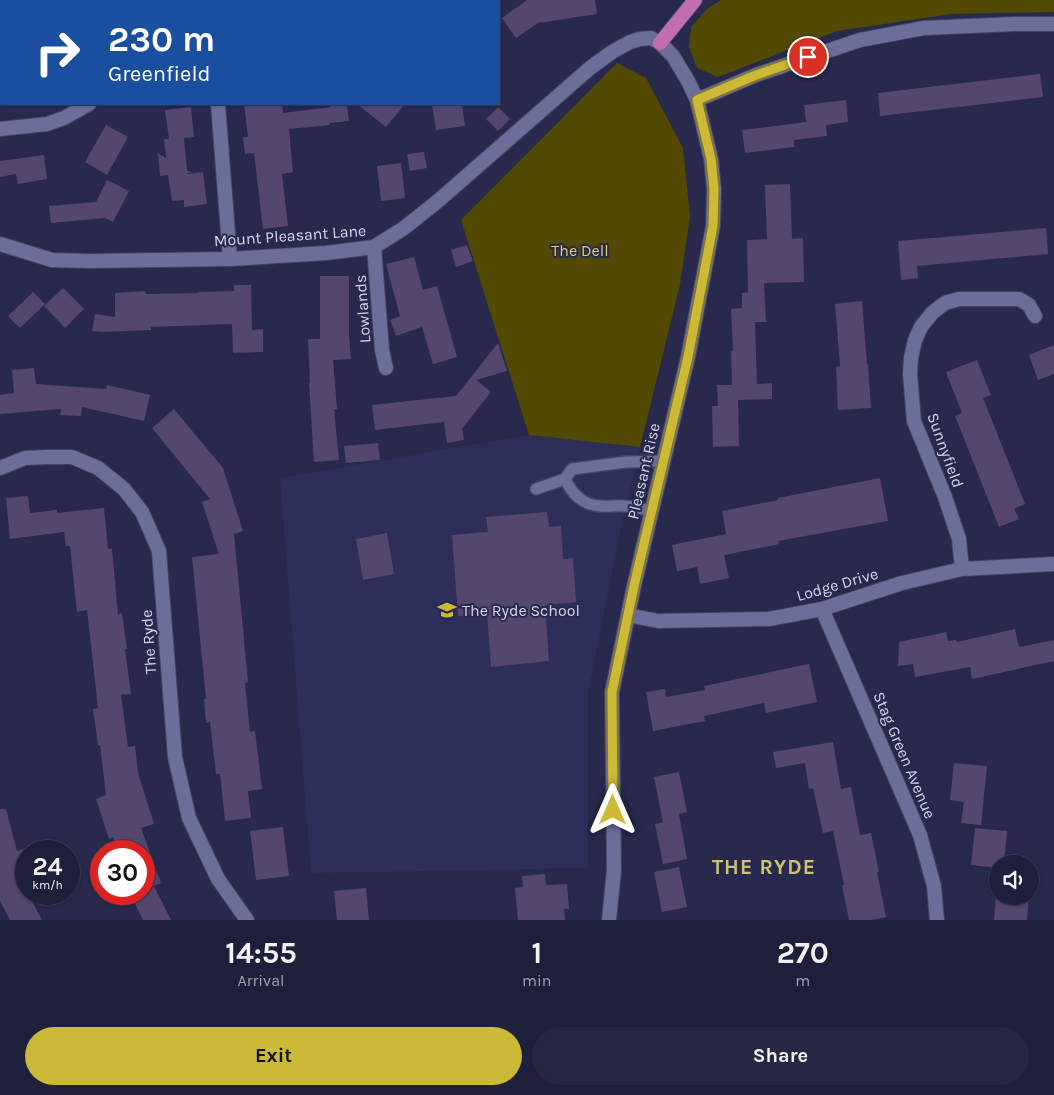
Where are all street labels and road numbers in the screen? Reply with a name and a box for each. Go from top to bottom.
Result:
street label: Mount Pleasant Lane [213,221,367,250]
street label: Lowlands [351,274,374,344]
street label: Sunnyfield [923,410,968,490]
street label: Pleasant Rise [623,421,664,521]
street label: Lodge Drive [794,564,880,605]
street label: The Ryde [137,609,160,675]
street label: Stag Green Avenue [869,689,940,821]

